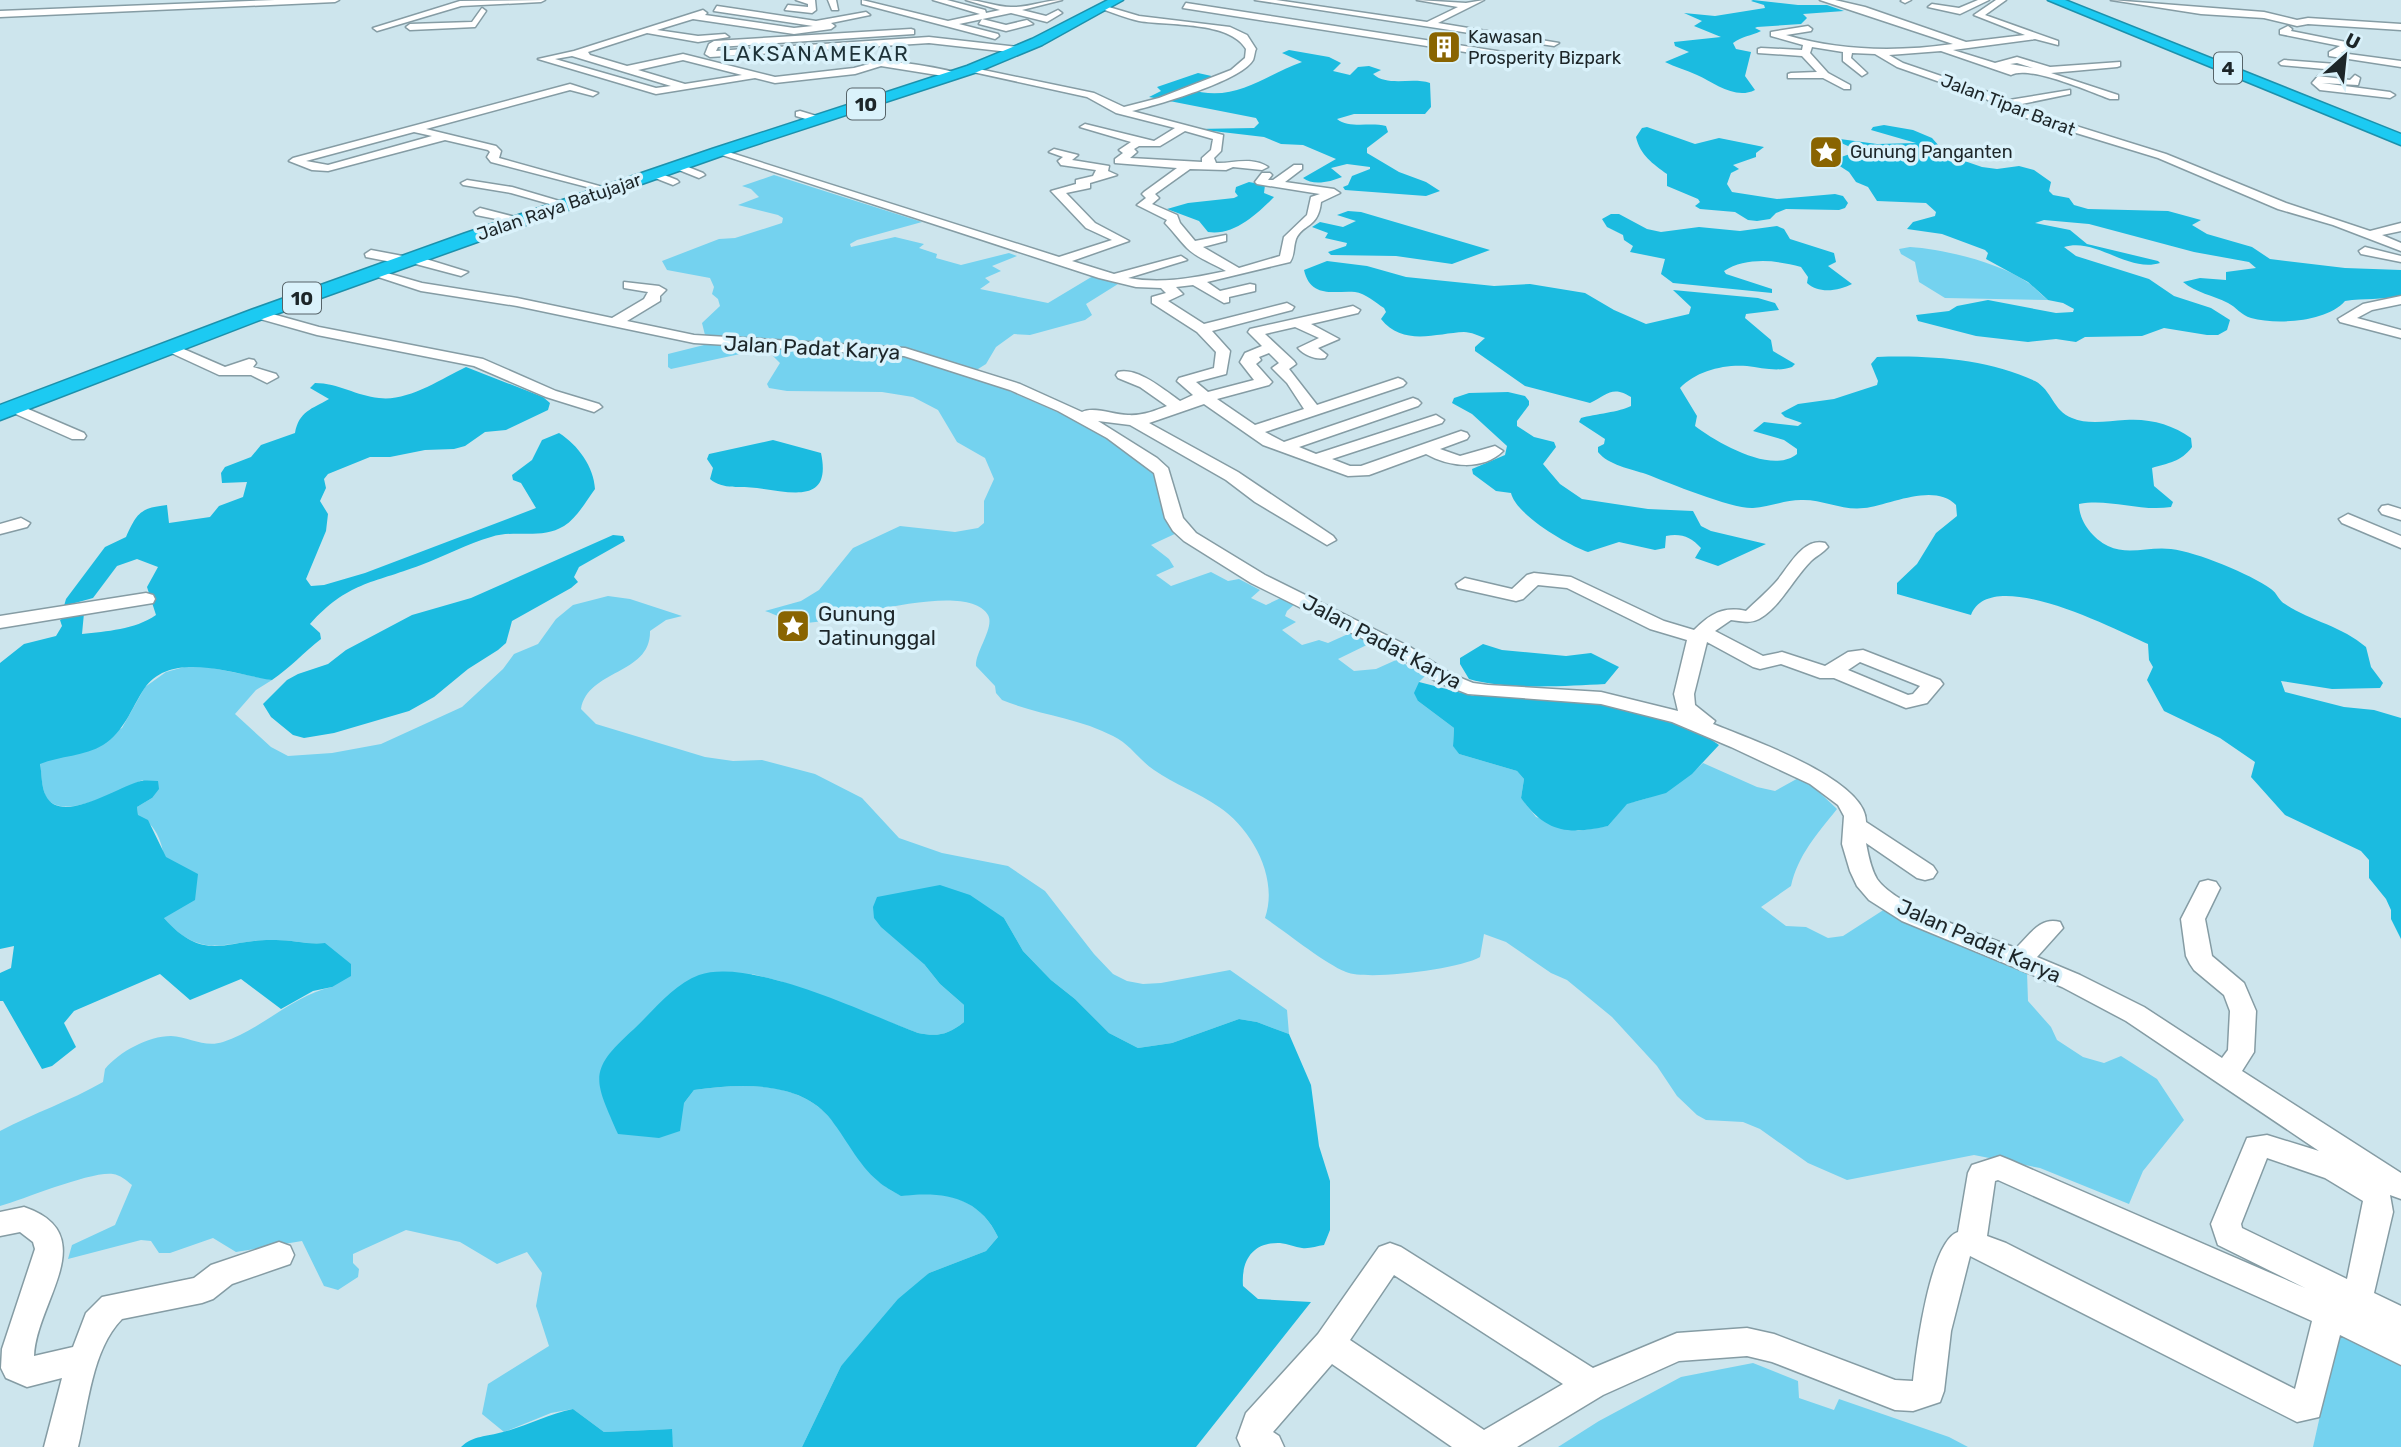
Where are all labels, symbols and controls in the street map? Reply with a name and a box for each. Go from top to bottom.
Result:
north arrow [2310,21,2380,91]
place label: Kawasan Prosperity Bizpark [1468,26,1622,69]
building icon: Kawasan Prosperity Bizpark [1425,28,1463,66]
text: U [2341,28,2364,55]
district label: LAKSANAMEKAR [722,41,910,66]
road number: 4 [2214,52,2242,83]
street label: Jalan Tipar Barat [1938,69,2078,141]
road number: 10 [847,88,885,120]
place icon: Gunung Panganten [1807,133,1845,171]
place label: Gunung Panganten [1850,141,2013,163]
street label: Jalan Raya Batujajar [474,169,644,245]
road number: 10 [283,282,321,314]
street label: Jalan Padat Karya [723,330,901,365]
street label: Jalan Padat Karya [1298,589,1466,694]
place label: Gunung Jatinunggal [818,601,936,650]
place icon: Gunung Jatinunggal [774,607,812,645]
street label: Jalan Padat Karya [1894,893,2065,988]

